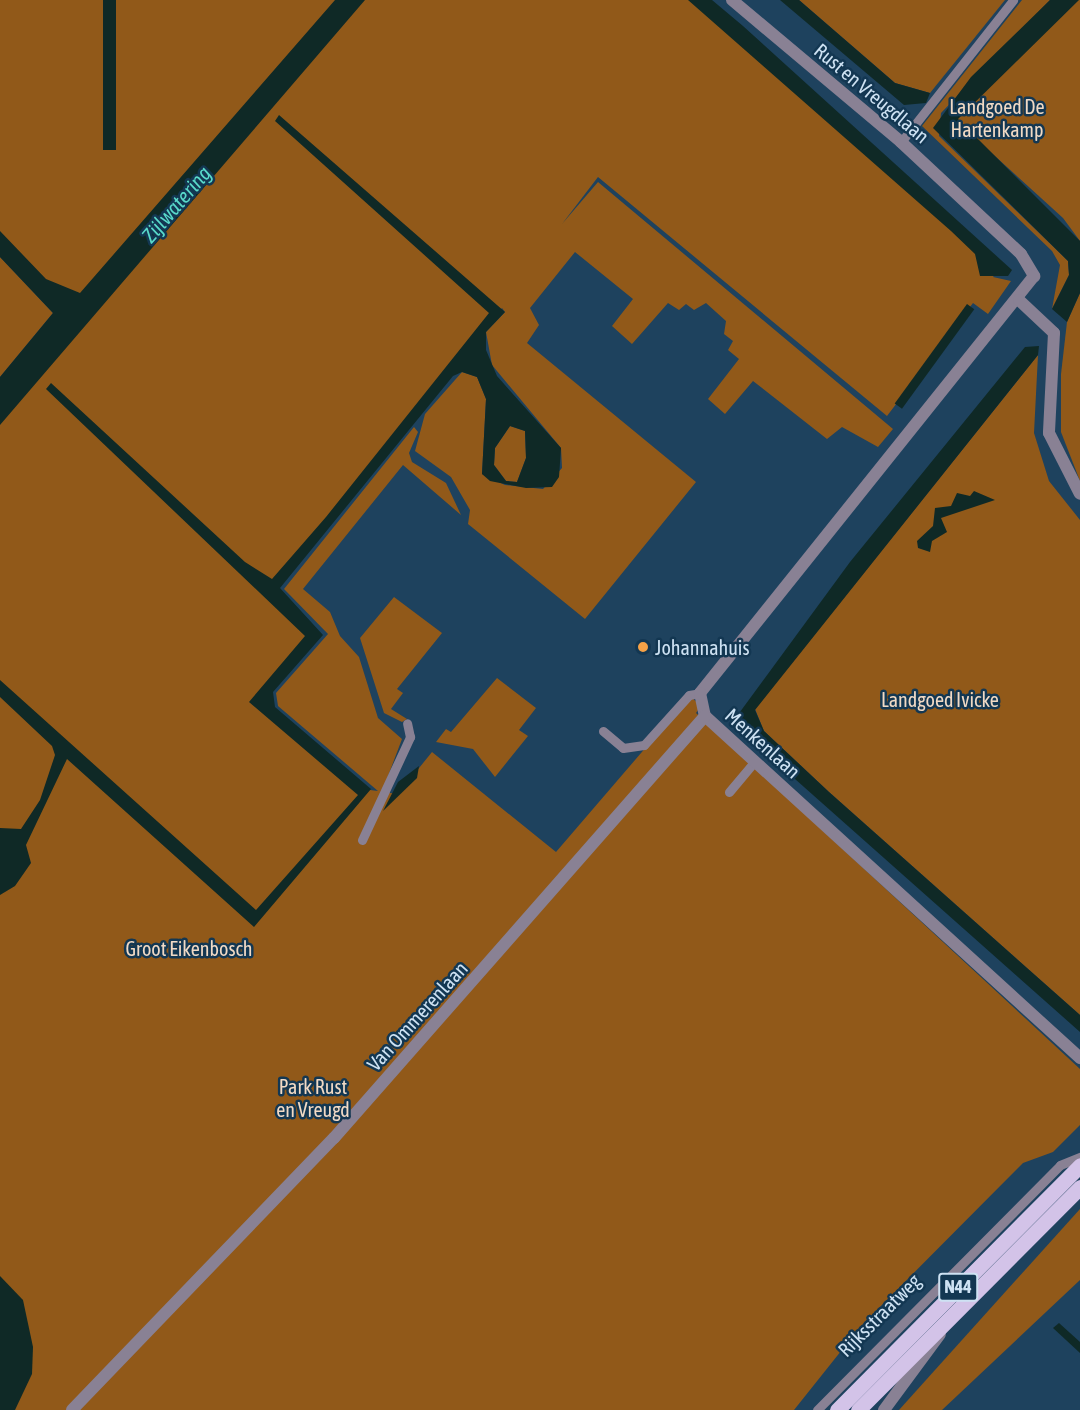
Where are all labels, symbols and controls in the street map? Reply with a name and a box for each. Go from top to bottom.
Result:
street label: Rust en Vreugdlaan [810,38,934,148]
park label: Landgoed De Hartenkamp [949,95,1045,142]
water label: Zijlwatering [136,161,216,247]
place label: Johannahuis [655,635,750,659]
marker: Johannahuis [636,640,650,654]
park label: Landgoed Ivicke [881,687,999,711]
street label: Menkenlaan [720,703,806,783]
park label: Groot Eikenbosch [125,936,253,960]
street label: Van Ommerenlaan [362,956,472,1076]
park label: Park Rust en Vreugd [276,1074,350,1121]
street label: Rijksstraatweg [833,1269,925,1361]
road number: N44 [937,1272,979,1302]

